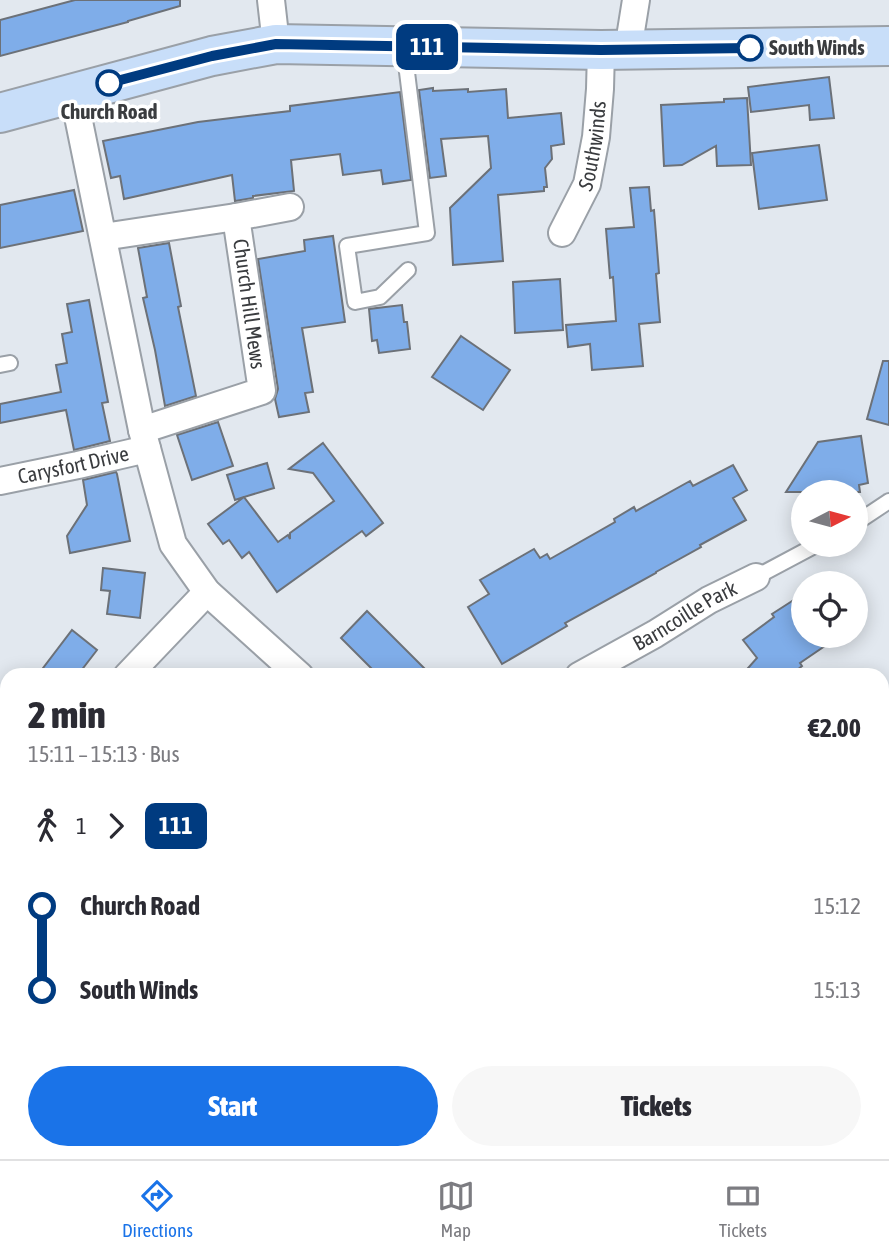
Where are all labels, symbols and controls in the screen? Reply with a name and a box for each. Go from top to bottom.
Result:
line badge: 111 [387,24,467,70]
text: 111 [410,33,444,60]
marker: South Winds [737,35,763,61]
place label: South Winds [769,35,865,59]
marker: Church Road [96,70,122,96]
place label: Church Road [61,99,157,123]
street label: Southwinds [573,100,610,194]
street label: Church Hill Mews [229,237,271,370]
street label: Carysfort Drive [16,441,131,488]
north arrow [791,480,868,556]
map controls [791,480,868,648]
button: locate [791,571,868,648]
street label: Barncoille Park [628,575,741,655]
text: 2 min [28,693,106,736]
text: €2.00 [808,713,861,743]
text: 15:11 – 15:13 · Bus [28,741,180,767]
icon: walk [28,807,66,845]
icon: forward [97,807,135,845]
text: 111 [159,812,193,839]
text: 1 [76,813,87,839]
text: Church Road [80,891,200,921]
text: 15:12 [814,893,861,919]
text: South Winds [80,975,198,1005]
text: 15:13 [814,977,861,1003]
button: Start [28,1066,438,1146]
button: Tickets [452,1066,861,1146]
tab: Directions [122,1177,193,1241]
tab: Map [437,1177,475,1241]
tab: Tickets [719,1177,767,1241]

